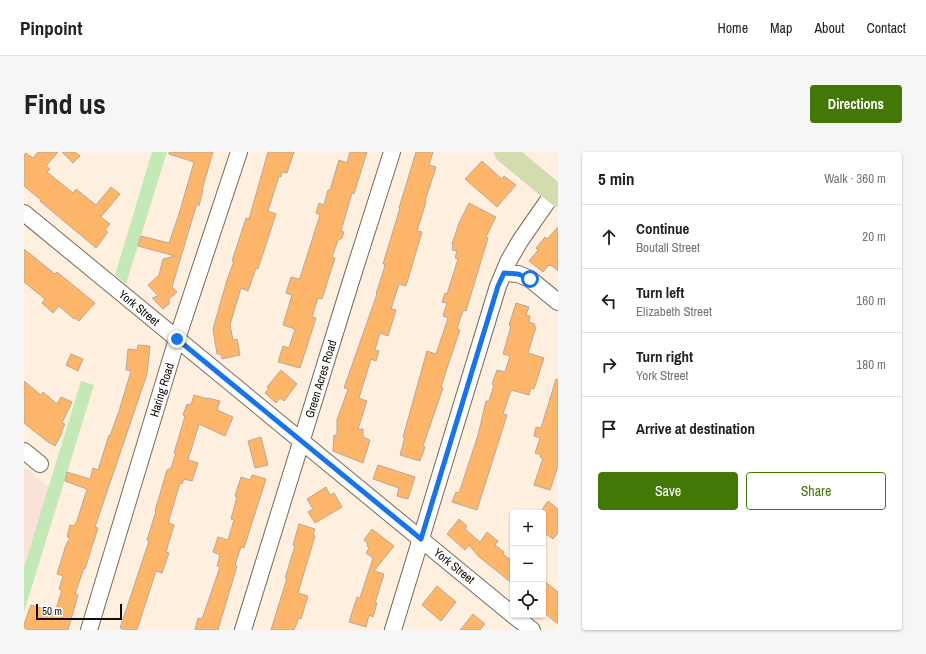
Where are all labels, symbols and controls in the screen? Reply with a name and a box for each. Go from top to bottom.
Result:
text: Pinpoint [20,15,82,41]
text: Home [717,19,748,37]
text: Map [770,19,792,37]
text: About [814,19,844,37]
text: Contact [866,19,906,37]
text: Find us [24,85,106,123]
button: Directions [810,85,902,123]
text: 5 min [598,167,634,190]
text: Walk · 360 m [824,170,886,187]
text: Continue [636,218,689,239]
icon: ahead [598,226,620,248]
text: 20 m [862,228,886,245]
text: Boutall Street [636,239,700,256]
route start [521,270,539,288]
text: Turn left [636,282,684,303]
street label: York Street [115,287,163,330]
icon: left [598,290,620,312]
text: 160 m [856,292,886,309]
text: Elizabeth Street [636,303,712,320]
route end [168,330,186,348]
street label: Green Acres Road [302,338,340,420]
text: Turn right [636,346,693,367]
icon: right [598,354,620,376]
text: 180 m [856,356,886,373]
street label: Haring Road [146,361,178,419]
text: York Street [636,367,688,384]
icon: arrive [598,418,620,440]
text: Arrive at destination [636,418,755,439]
button: Save [598,472,738,510]
button: Share [746,472,886,510]
map controls [510,510,546,618]
button: + [510,510,546,546]
street label: York Street [430,545,478,588]
button: − [510,546,546,582]
button: locate [510,582,546,618]
scale bar [36,602,122,621]
text: 50 m [42,604,62,618]

